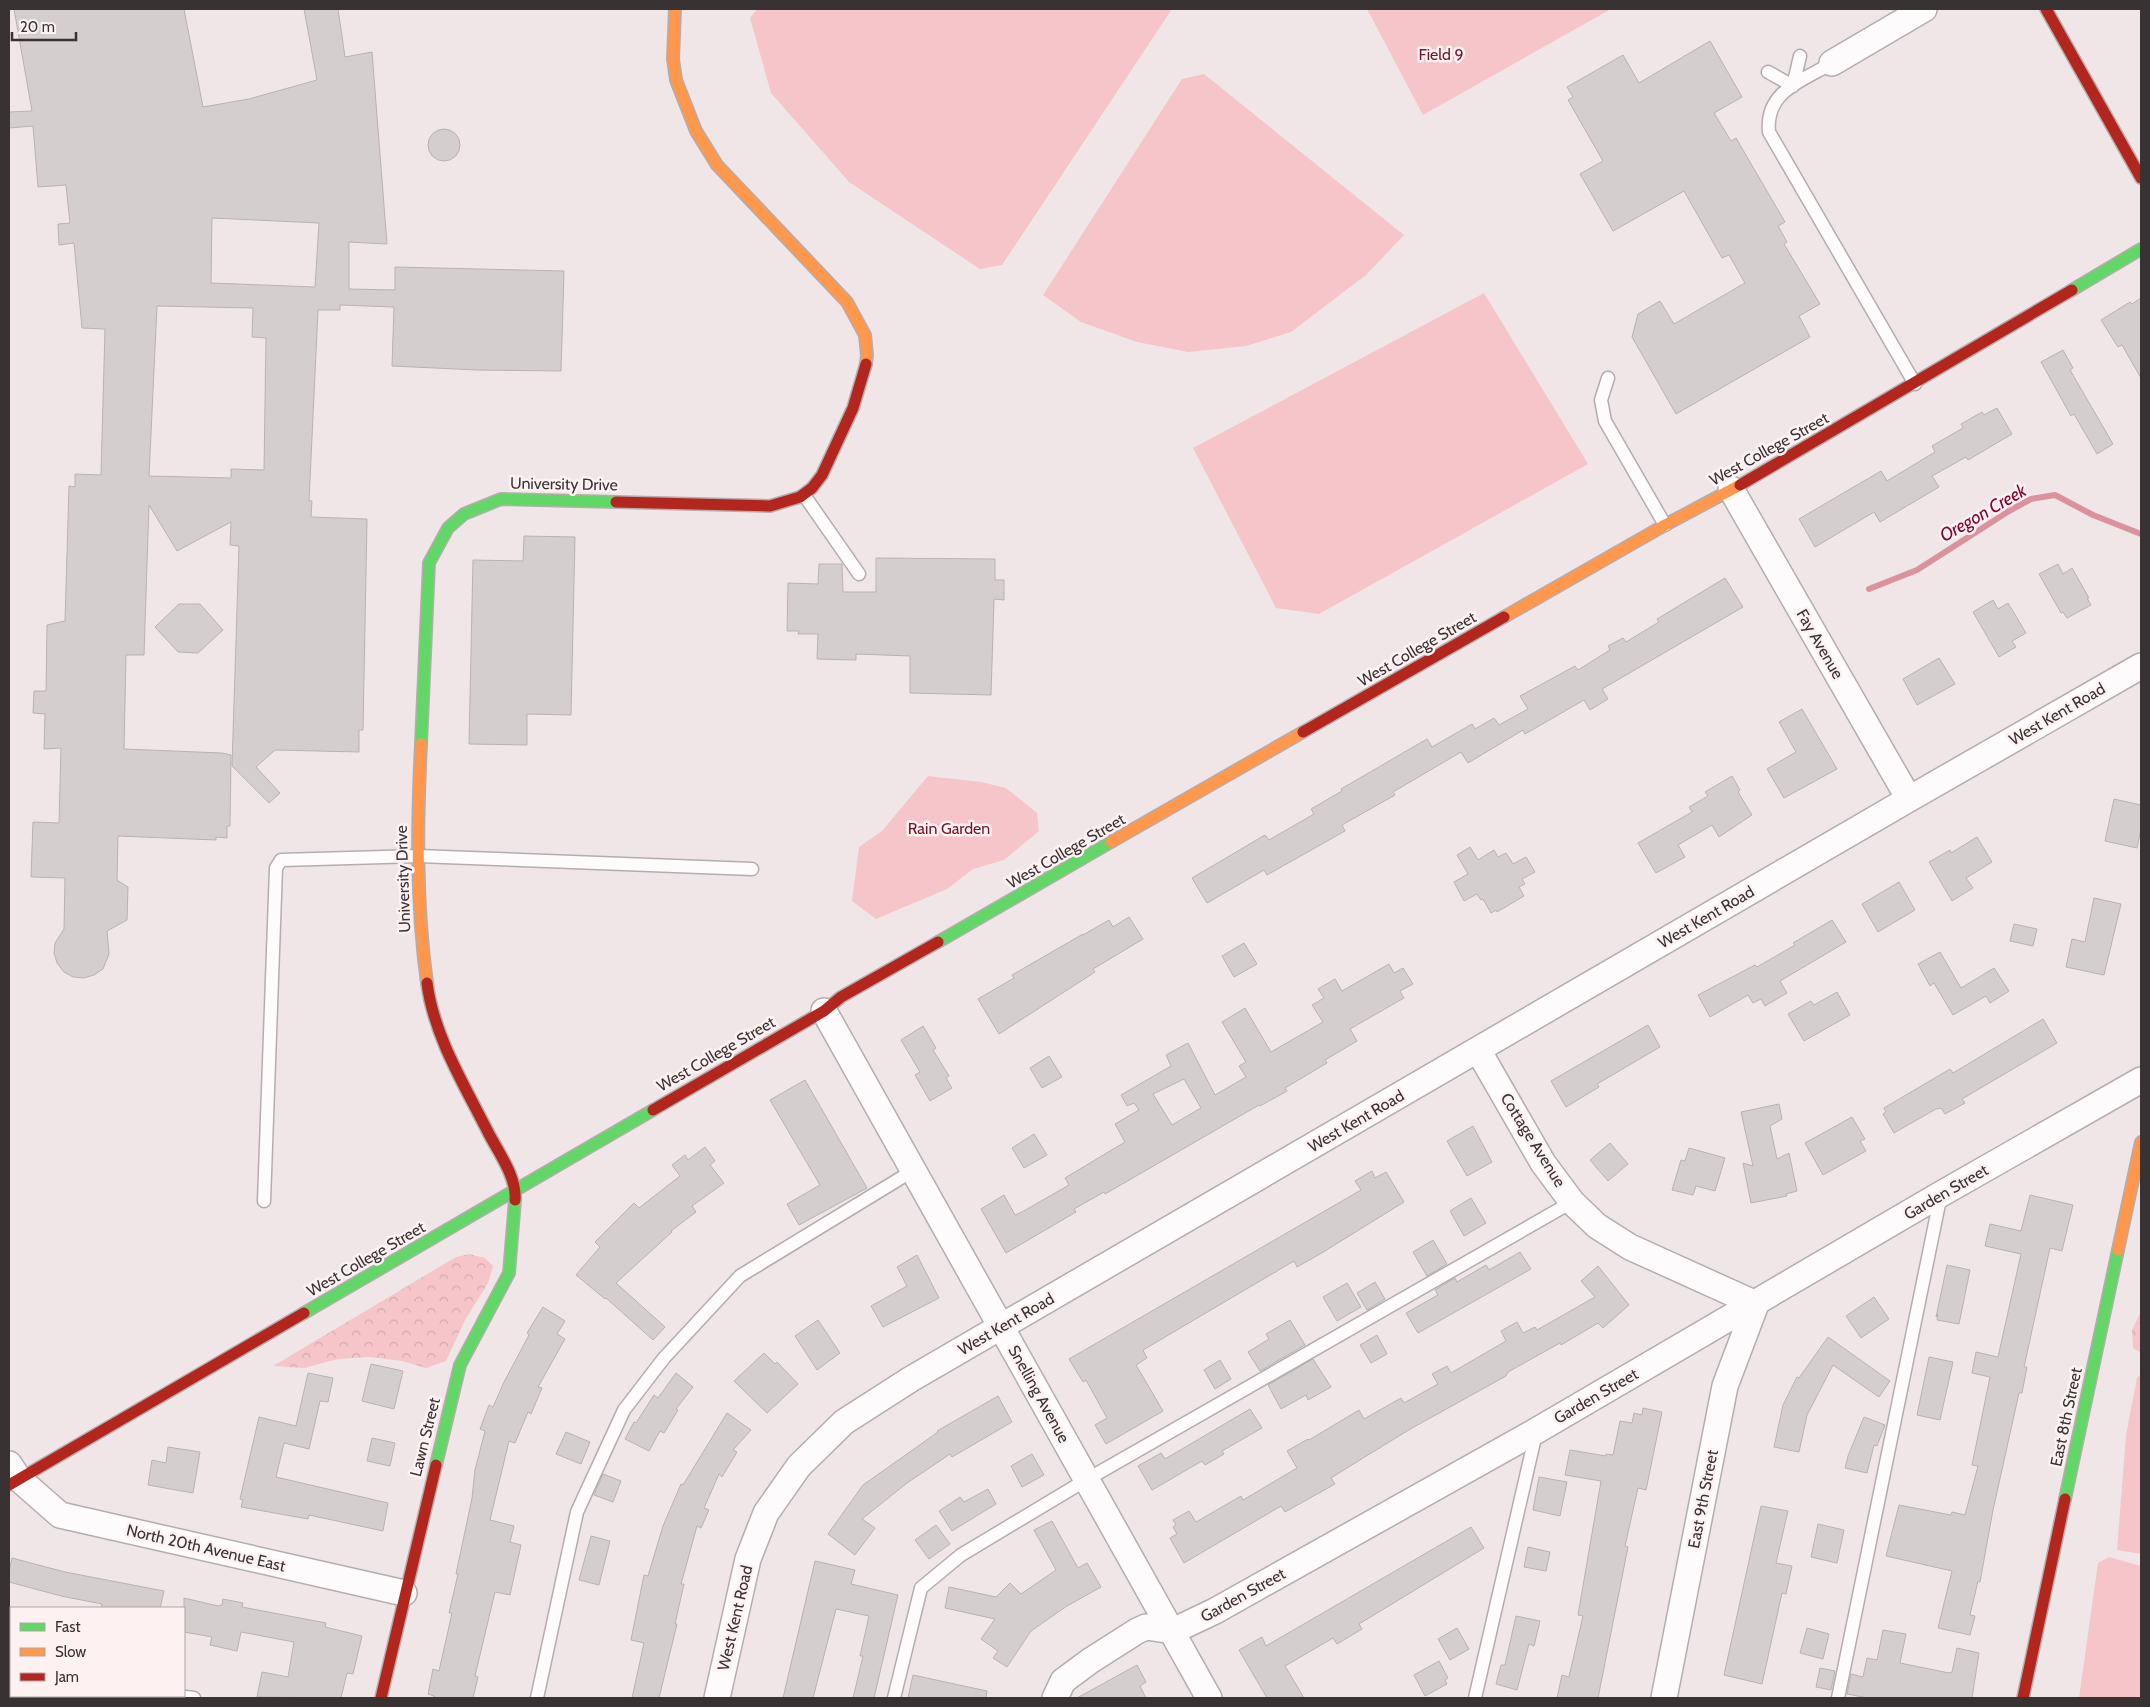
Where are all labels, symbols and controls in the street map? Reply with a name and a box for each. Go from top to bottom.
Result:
scale bar [12,10,76,42]
text: 20 m [20,18,55,36]
park label: Field 9 [1418,45,1464,64]
street label: West College Street [1706,408,1832,490]
street label: University Drive [510,474,618,494]
water label: Oregon Creek [1936,479,2031,547]
street label: Fay Avenue [1792,606,1848,682]
street label: West College Street [1355,607,1480,691]
street label: West Kent Road [2006,679,2108,749]
street label: West College Street [1004,809,1129,893]
park label: Rain Garden [908,819,990,838]
street label: University Drive [392,825,414,933]
street label: West Kent Road [1655,882,1757,952]
street label: West College Street [654,1012,779,1096]
street label: West Kent Road [1305,1086,1407,1156]
street label: Cottage Avenue [1497,1089,1569,1191]
street label: Garden Street [1901,1160,1992,1224]
street label: West College Street [304,1217,429,1301]
street label: West Kent Road [955,1289,1057,1359]
street label: Snelling Avenue [1004,1342,1074,1446]
street label: Garden Street [1551,1364,1642,1428]
street label: East 8th Street [2046,1365,2086,1468]
street label: Lawn Street [406,1395,444,1478]
street label: East 9th Street [1684,1447,1722,1550]
street label: North 20th Avenue East [125,1520,288,1576]
street label: West Kent Road [714,1563,756,1673]
street label: Garden Street [1197,1564,1289,1626]
legend [10,1607,185,1697]
text: Fast [55,1618,80,1636]
text: Slow [55,1643,86,1661]
text: Jam [54,1668,79,1686]

